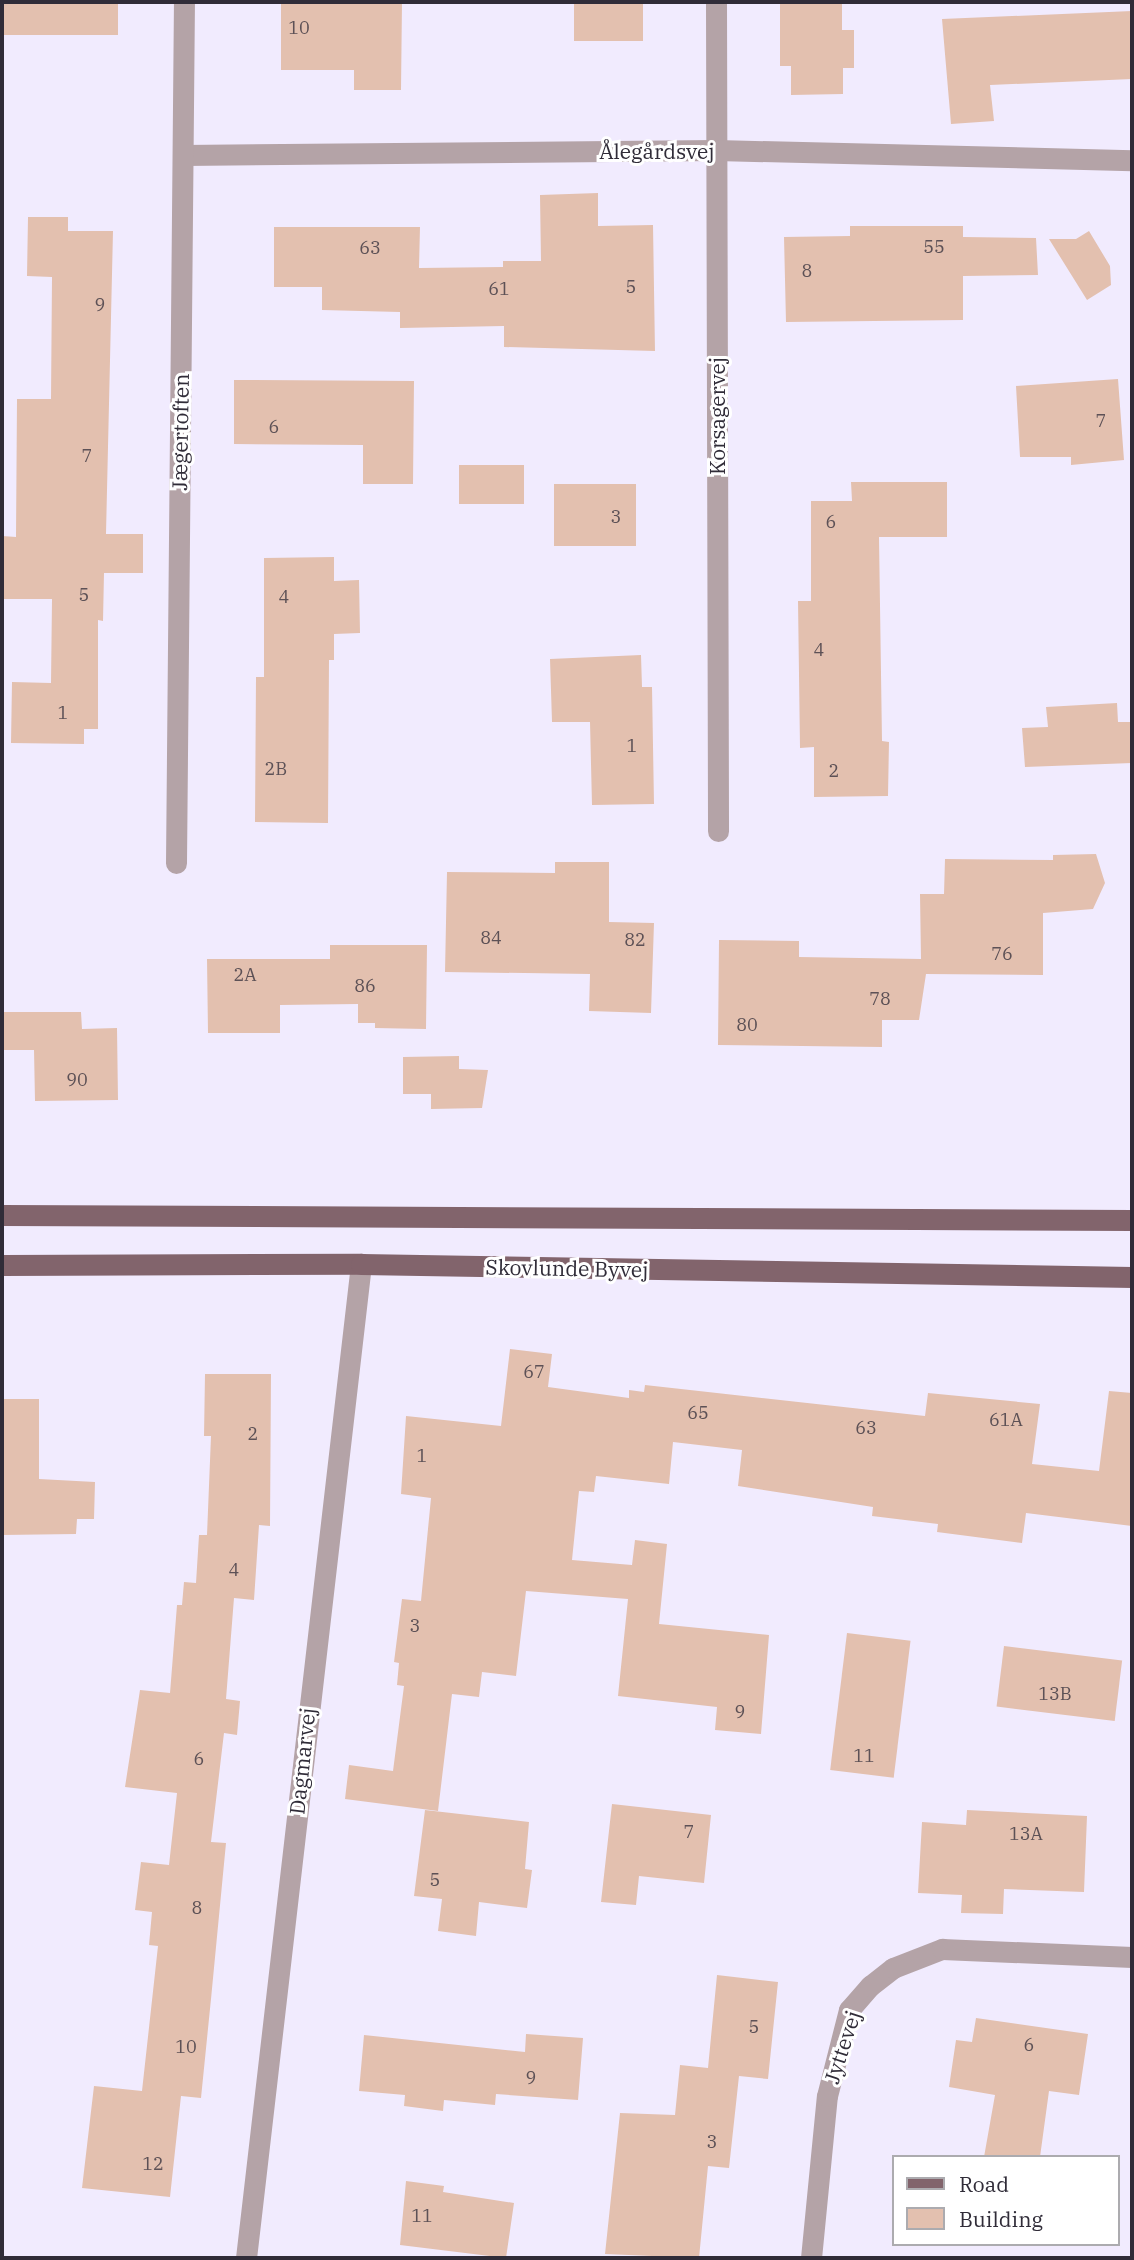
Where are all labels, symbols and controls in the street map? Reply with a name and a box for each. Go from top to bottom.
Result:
house number: 10 [288,17,310,39]
street label: Ålegårdsvej [599,138,715,164]
house number: 55 [923,236,945,258]
house number: 63 [359,237,381,259]
house number: 8 [802,260,812,282]
house number: 5 [626,276,636,298]
house number: 61 [488,278,510,300]
house number: 9 [95,294,105,316]
street label: Korsagervej [704,357,730,475]
street label: Jægertoften [166,373,194,491]
house number: 7 [1096,410,1106,432]
house number: 6 [269,416,279,438]
house number: 7 [82,445,92,467]
house number: 3 [611,506,621,528]
house number: 6 [826,511,836,533]
house number: 5 [79,584,89,606]
house number: 4 [279,586,289,608]
house number: 4 [814,639,824,661]
house number: 1 [58,702,68,724]
house number: 1 [627,735,637,757]
house number: 2B [265,758,287,780]
house number: 2 [829,760,839,782]
house number: 84 [480,927,502,949]
house number: 82 [624,929,646,951]
house number: 76 [991,943,1013,965]
house number: 2A [233,964,257,986]
house number: 86 [354,975,376,997]
house number: 78 [869,988,891,1010]
house number: 80 [736,1014,758,1036]
house number: 90 [66,1069,88,1091]
street label: Skovlunde Byvej [485,1254,649,1282]
house number: 67 [523,1361,545,1383]
house number: 65 [687,1402,709,1424]
house number: 61A [989,1409,1023,1431]
house number: 63 [855,1417,877,1439]
house number: 2 [248,1423,258,1445]
house number: 1 [417,1445,427,1467]
house number: 4 [229,1559,239,1581]
house number: 3 [410,1615,420,1637]
house number: 13B [1038,1683,1072,1705]
house number: 9 [735,1701,745,1723]
street label: Dagmarvej [284,1706,320,1816]
house number: 11 [853,1745,875,1767]
house number: 6 [194,1748,204,1770]
house number: 7 [684,1821,694,1843]
house number: 13A [1009,1823,1043,1845]
house number: 5 [430,1869,440,1891]
house number: 8 [192,1897,202,1919]
street label: Jyttevej [818,2007,866,2087]
house number: 5 [749,2016,759,2038]
house number: 6 [1024,2034,1034,2056]
house number: 10 [175,2036,197,2058]
house number: 9 [526,2067,536,2089]
house number: 3 [707,2131,717,2153]
house number: 12 [142,2153,164,2175]
legend [892,2155,1120,2246]
text: Road [959,2170,1009,2198]
house number: 11 [411,2205,433,2227]
text: Building [959,2205,1043,2233]

